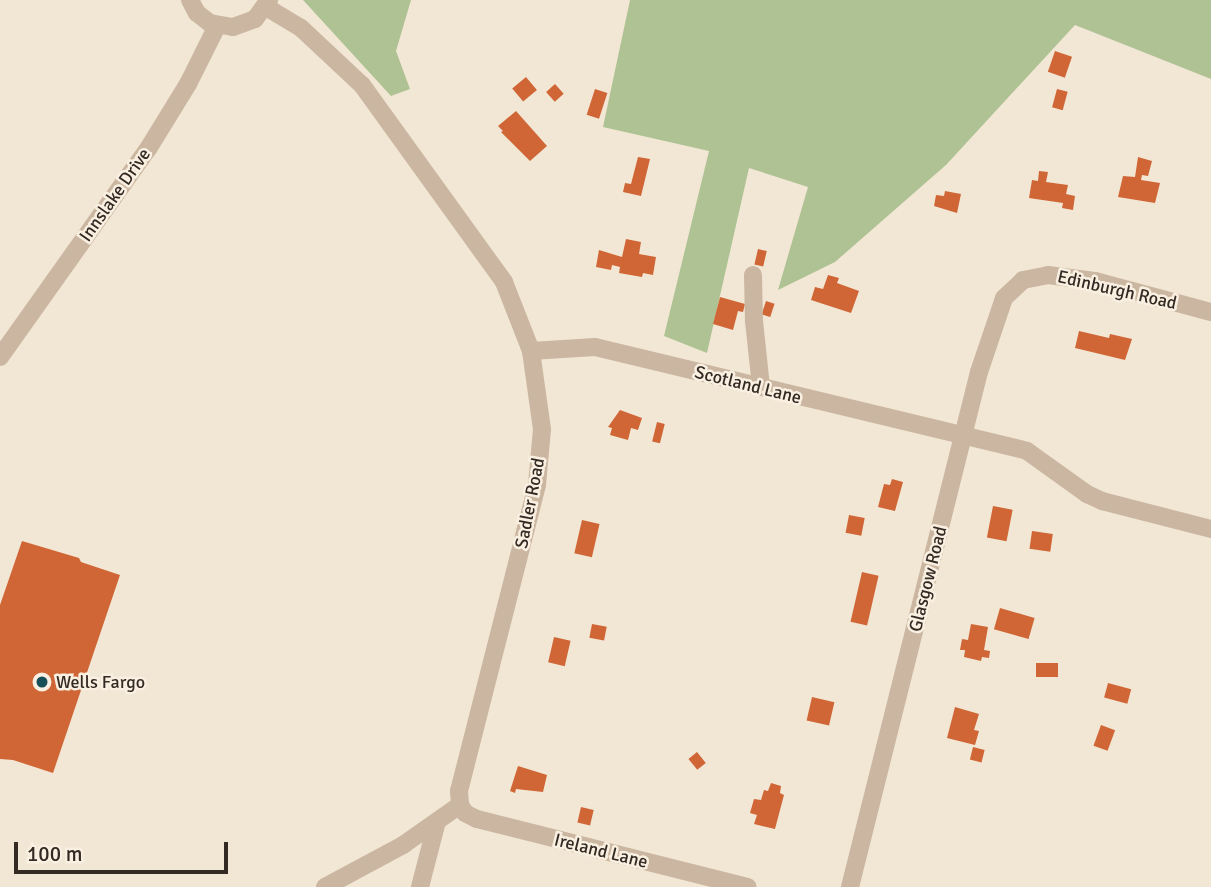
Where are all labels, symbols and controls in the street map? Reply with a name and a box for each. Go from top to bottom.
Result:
street label: Innslake Drive [75,144,155,246]
street label: Edinburgh Road [1055,266,1179,314]
street label: Scotland Lane [693,361,803,409]
street label: Sadler Road [511,456,549,550]
street label: Glasgow Road [904,524,952,634]
place label: Wells Fargo [56,671,145,693]
marker: Wells Fargo [34,674,50,690]
scale bar [18,828,231,872]
street label: Ireland Lane [552,829,650,873]
text: 100 m [27,841,82,867]

